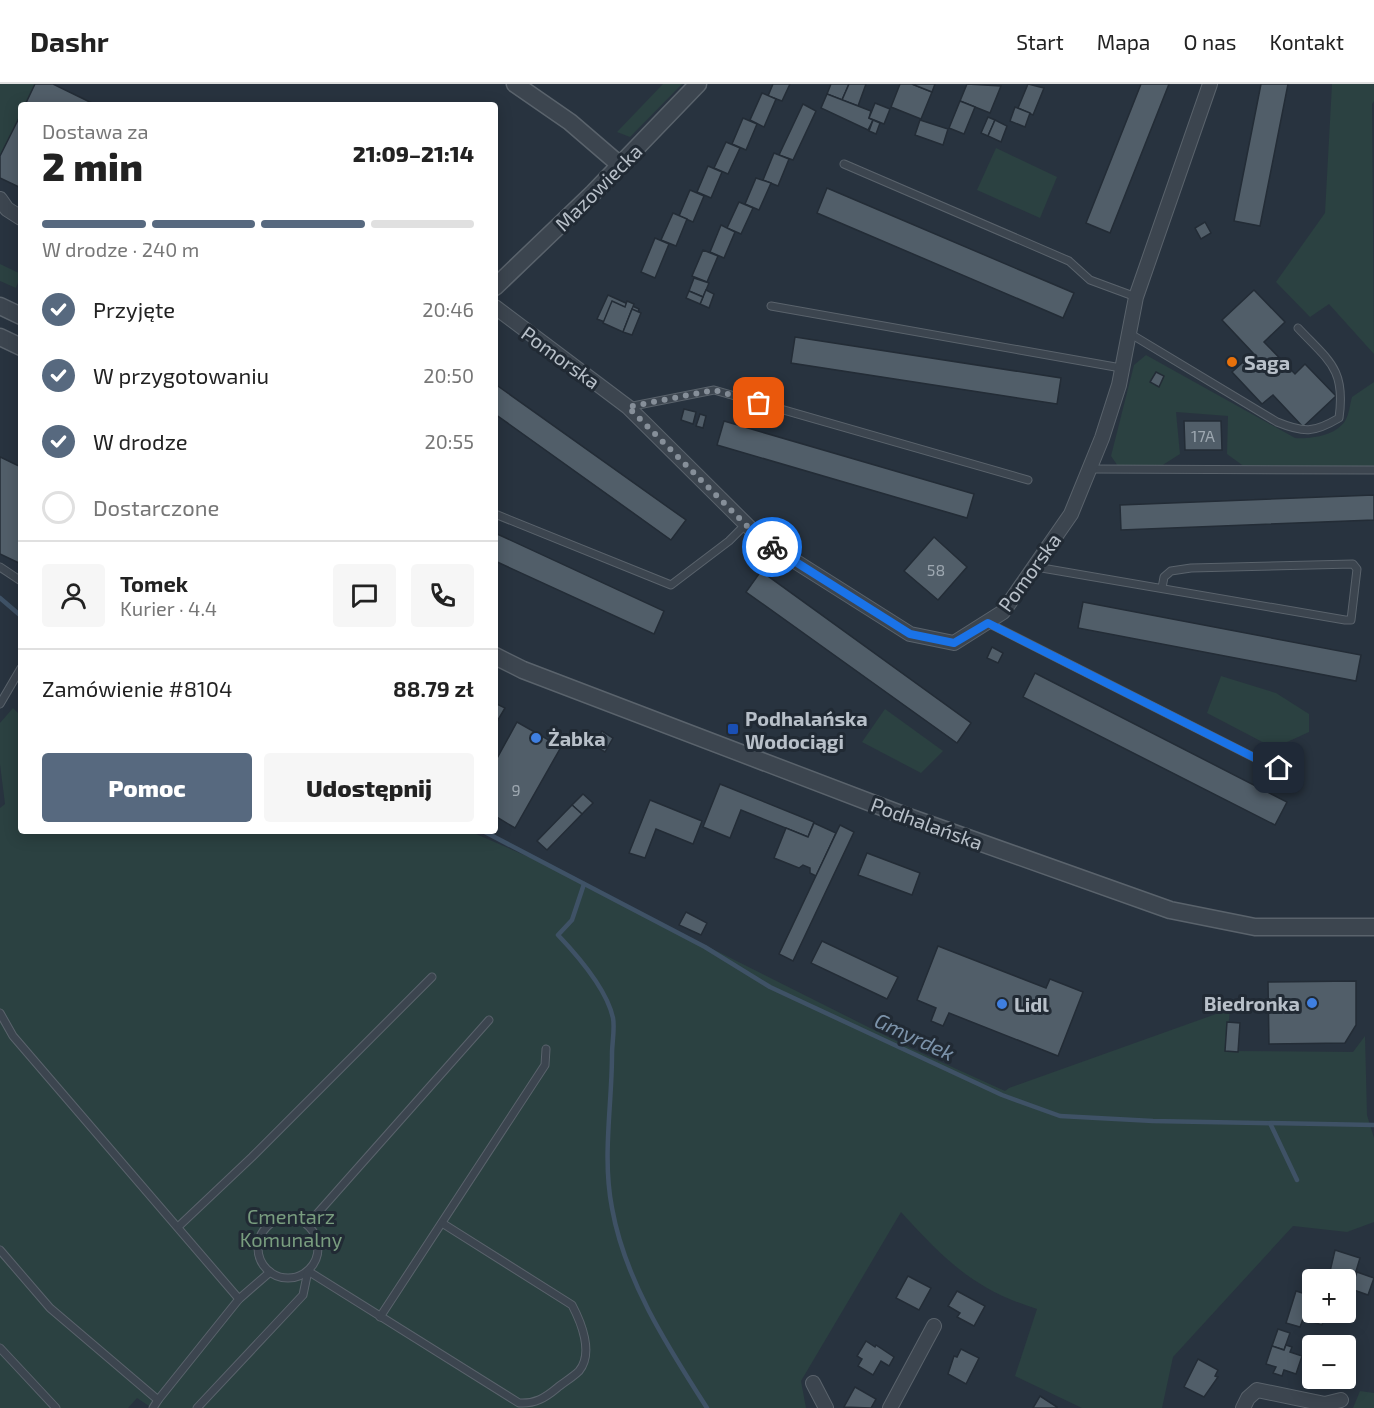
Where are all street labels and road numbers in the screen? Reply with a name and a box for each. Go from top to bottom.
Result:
street label: Mazowiecka [550,139,646,235]
street label: Pomorska [517,320,605,394]
street label: Pomorska [992,528,1066,616]
street label: Podhalańska [868,792,986,854]

